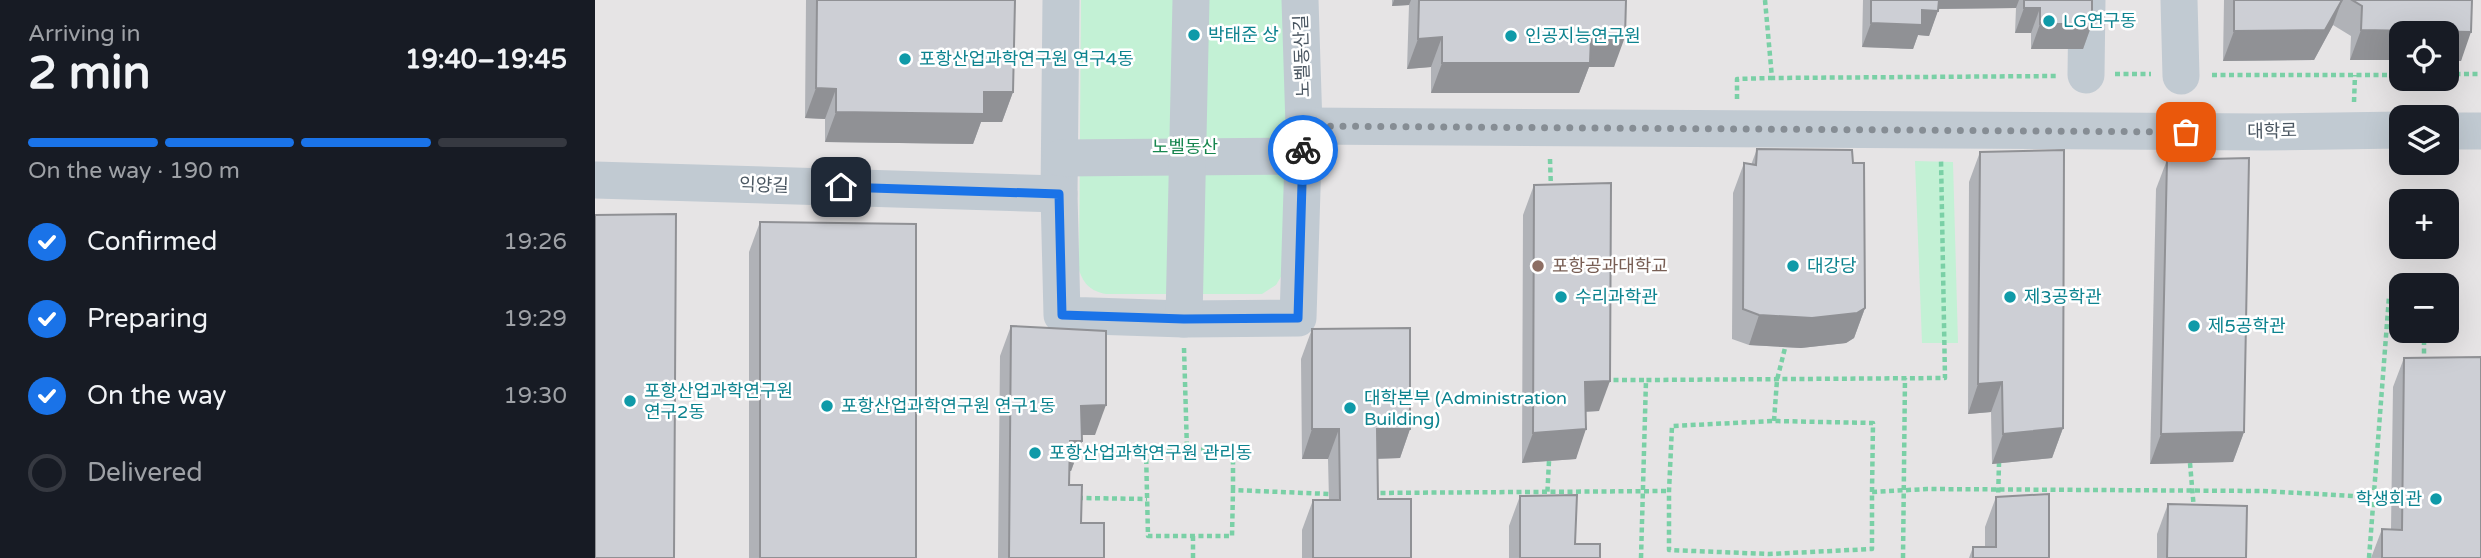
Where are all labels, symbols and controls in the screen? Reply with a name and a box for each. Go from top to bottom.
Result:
place label: LG연구동 [2063,10,2137,32]
marker: LG연구동 [2041,13,2057,29]
street label: 노벨동산길 [1290,14,1314,98]
text: Arriving in [28,20,141,48]
map controls [2389,21,2459,343]
button: locate [2389,21,2459,91]
place label: 박태준 상 [1208,24,1279,46]
place label: 인공지능연구원 [1525,25,1641,47]
marker: 박태준 상 [1186,27,1202,43]
marker: 인공지능연구원 [1503,28,1519,44]
text: 19:40–19:45 [405,44,567,75]
text: 2 min [28,46,151,101]
place label: 포항산업과학연구원 연구4동 [919,48,1134,70]
marker: 포항산업과학연구원 연구4동 [897,51,913,67]
pin [2156,102,2216,162]
button: layers [2389,105,2459,175]
icon: bag [2167,113,2205,151]
courier [1268,115,1338,185]
street label: 대학로 [2247,120,2297,142]
icon: bike [1284,131,1322,169]
park label: 노벨동산 [1152,136,1218,158]
text: On the way · 190 m [28,157,240,185]
pin [811,157,871,217]
icon: home [822,168,860,206]
street label: 익양길 [739,173,789,197]
button: + [2389,189,2459,259]
icon: check [28,223,66,261]
text: Confirmed [87,226,217,257]
text: 19:26 [503,228,567,256]
place label: 포항공과대학교 [1552,255,1668,277]
place label: 대강당 [1807,255,1857,277]
marker: 포항공과대학교 [1530,258,1546,274]
marker: 대강당 [1785,258,1801,274]
button: − [2389,273,2459,343]
place label: 수리과학관 [1575,286,1658,308]
place label: 제3공학관 [2024,286,2102,308]
marker: 수리과학관 [1553,289,1569,305]
marker: 제3공학관 [2002,289,2018,305]
icon: check [28,300,66,338]
text: Preparing [87,303,208,334]
text: 19:29 [503,305,567,333]
place label: 제5공학관 [2208,315,2286,337]
marker: 제5공학관 [2186,318,2202,334]
icon: check [28,377,66,415]
text: On the way [87,380,227,411]
place label: 포항산업과학연구원 연구2동 [644,380,793,423]
text: 19:30 [503,382,567,410]
place label: 대학본부 (Administration Building) [1364,387,1567,430]
marker: 포항산업과학연구원 연구2동 [622,393,638,409]
place label: 포항산업과학연구원 연구1동 [841,395,1056,417]
marker: 포항산업과학연구원 연구1동 [819,398,835,414]
marker: 대학본부 (Administration Building) [1342,400,1358,416]
place label: 포항산업과학연구원 관리동 [1049,442,1252,464]
marker: 포항산업과학연구원 관리동 [1027,445,1043,461]
text: Delivered [87,457,203,488]
place label: 학생회관 [2356,488,2422,510]
marker: 학생회관 [2428,491,2444,507]

